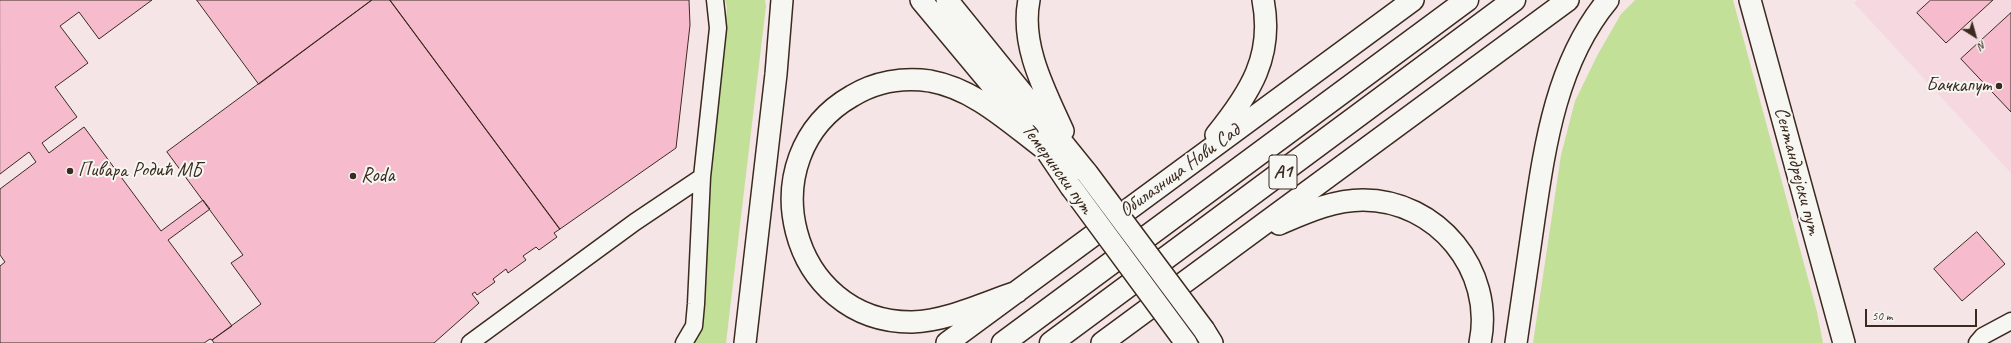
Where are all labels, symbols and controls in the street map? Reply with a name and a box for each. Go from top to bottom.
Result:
north arrow [1955,16,1995,56]
text: N [1975,38,1989,53]
place label: Бачкапут [1926,74,1991,98]
marker: Бачкапут [1994,81,2004,91]
street label: Сентандрејски пут [1768,105,1826,237]
street label: Темерински пут [1016,119,1098,219]
street label: Обилазница Нови Сад [1115,119,1245,223]
road number: A1 [1269,155,1297,189]
place label: Пивара Родић МБ [78,159,202,183]
place label: Roda [361,164,394,188]
marker: Пивара Родић МБ [65,166,75,176]
marker: Roda [348,171,358,181]
scale bar [1867,301,1979,327]
text: 50 m [1872,308,1892,324]

